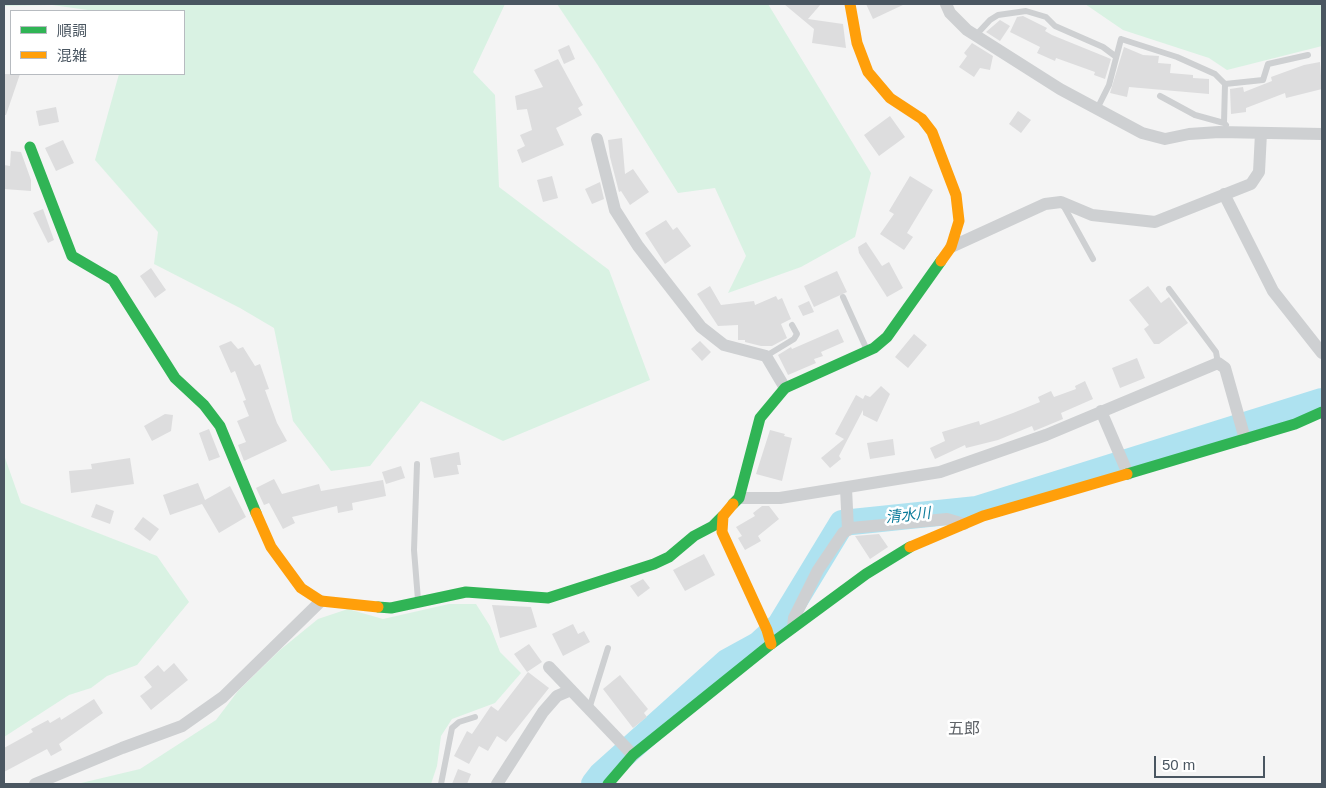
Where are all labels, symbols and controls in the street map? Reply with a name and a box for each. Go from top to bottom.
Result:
legend [10,10,185,75]
text: 順調 [57,22,87,39]
text: 混雑 [57,47,87,64]
water label: 清水川 [885,505,931,527]
district label: 五郎 [948,720,980,740]
scale bar [1156,746,1267,778]
text: 50 m [1162,756,1195,773]

